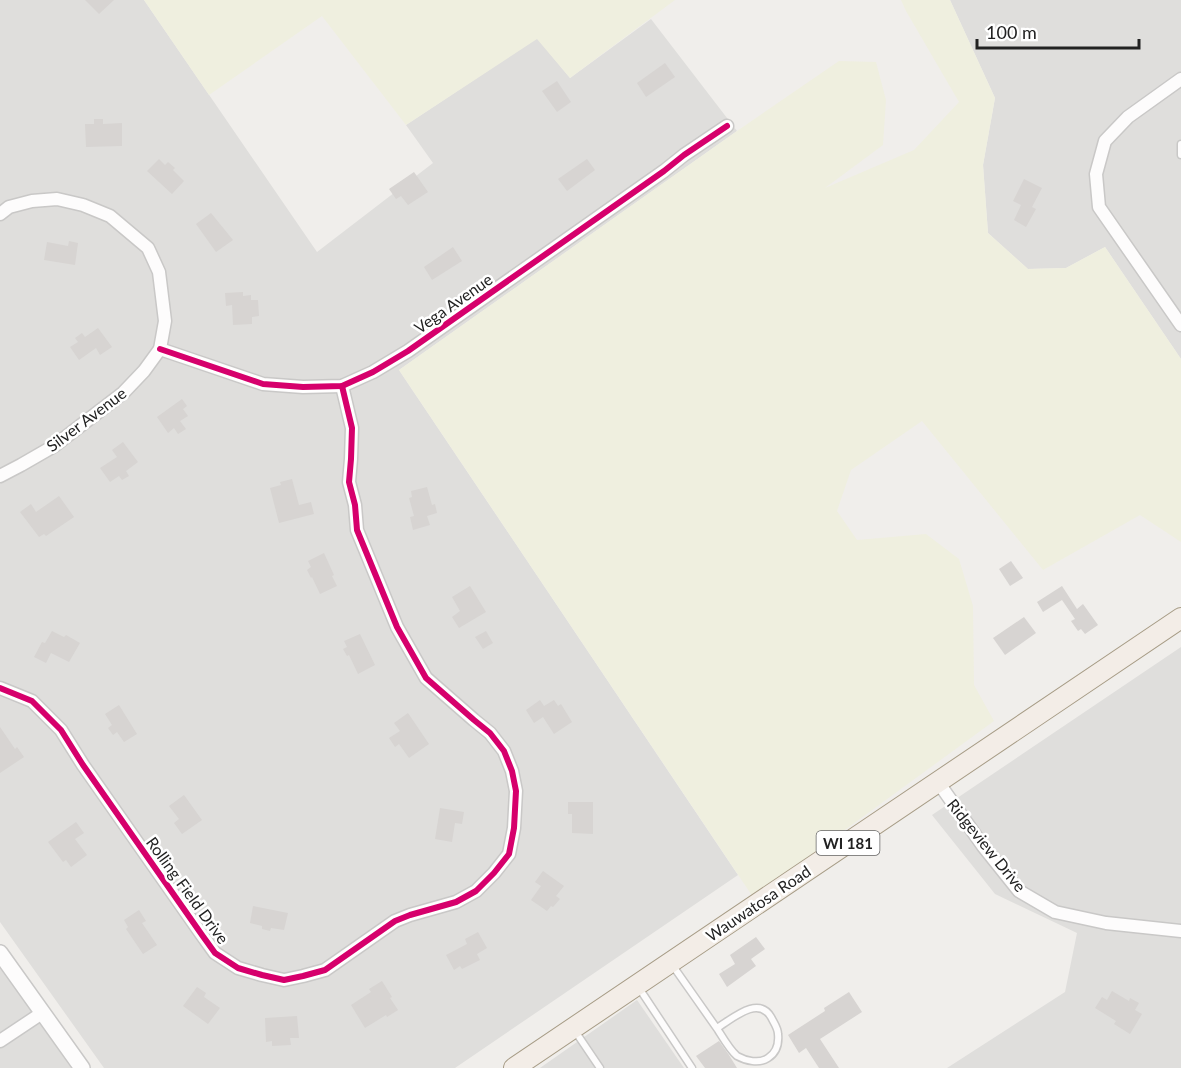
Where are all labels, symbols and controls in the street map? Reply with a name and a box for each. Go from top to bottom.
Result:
scale bar [977,12,1139,50]
text: 100 m [986,21,1037,43]
street label: Vega Avenue [410,269,496,337]
street label: Silver Avenue [42,383,130,455]
street label: Ridgeview Drive [944,795,1030,895]
road number: WI 181 [816,831,880,855]
street label: Rolling Field Drive [143,833,233,947]
street label: Wauwatosa Road [702,861,814,945]

